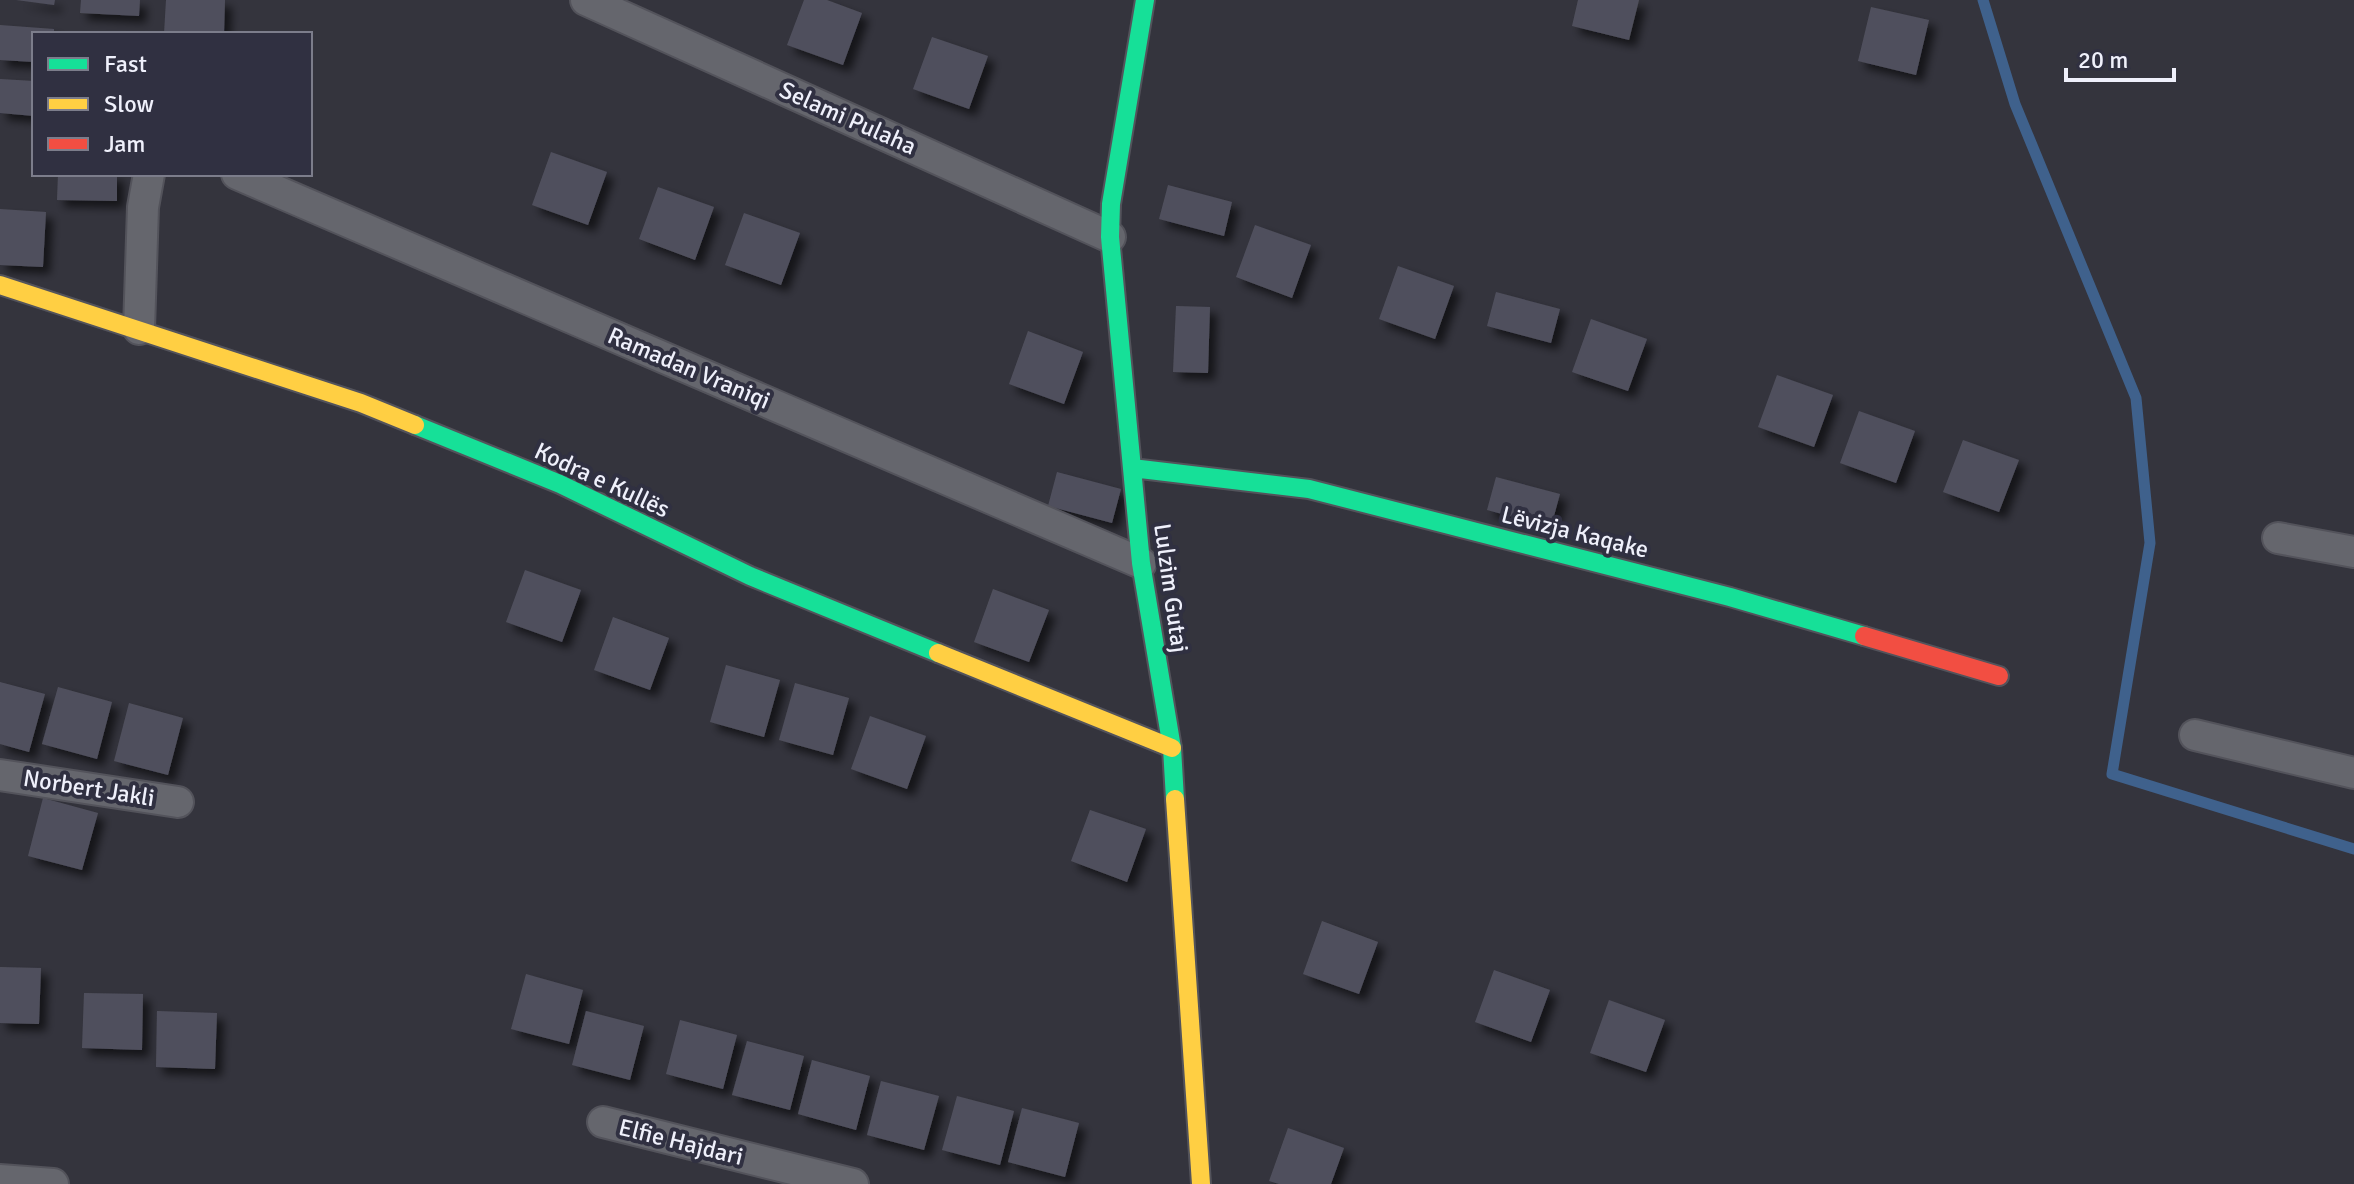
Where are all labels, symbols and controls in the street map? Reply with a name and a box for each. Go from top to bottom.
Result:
legend [32,32,312,176]
scale bar [2066,32,2174,82]
text: 20 m [2078,45,2128,75]
text: Fast [104,49,147,79]
street label: Selami Pulaha [775,75,921,161]
text: Slow [104,89,154,119]
text: Jam [104,129,145,159]
street label: Ramadan Vraniqi [603,320,775,416]
street label: Kodra e Kullës [530,436,674,524]
street label: Lëvizja Kaqake [1498,499,1652,565]
street label: Lulzim Gutaj [1147,522,1195,654]
street label: Norbert Jakli [21,763,157,813]
street label: Elfie Hajdari [616,1112,746,1172]

